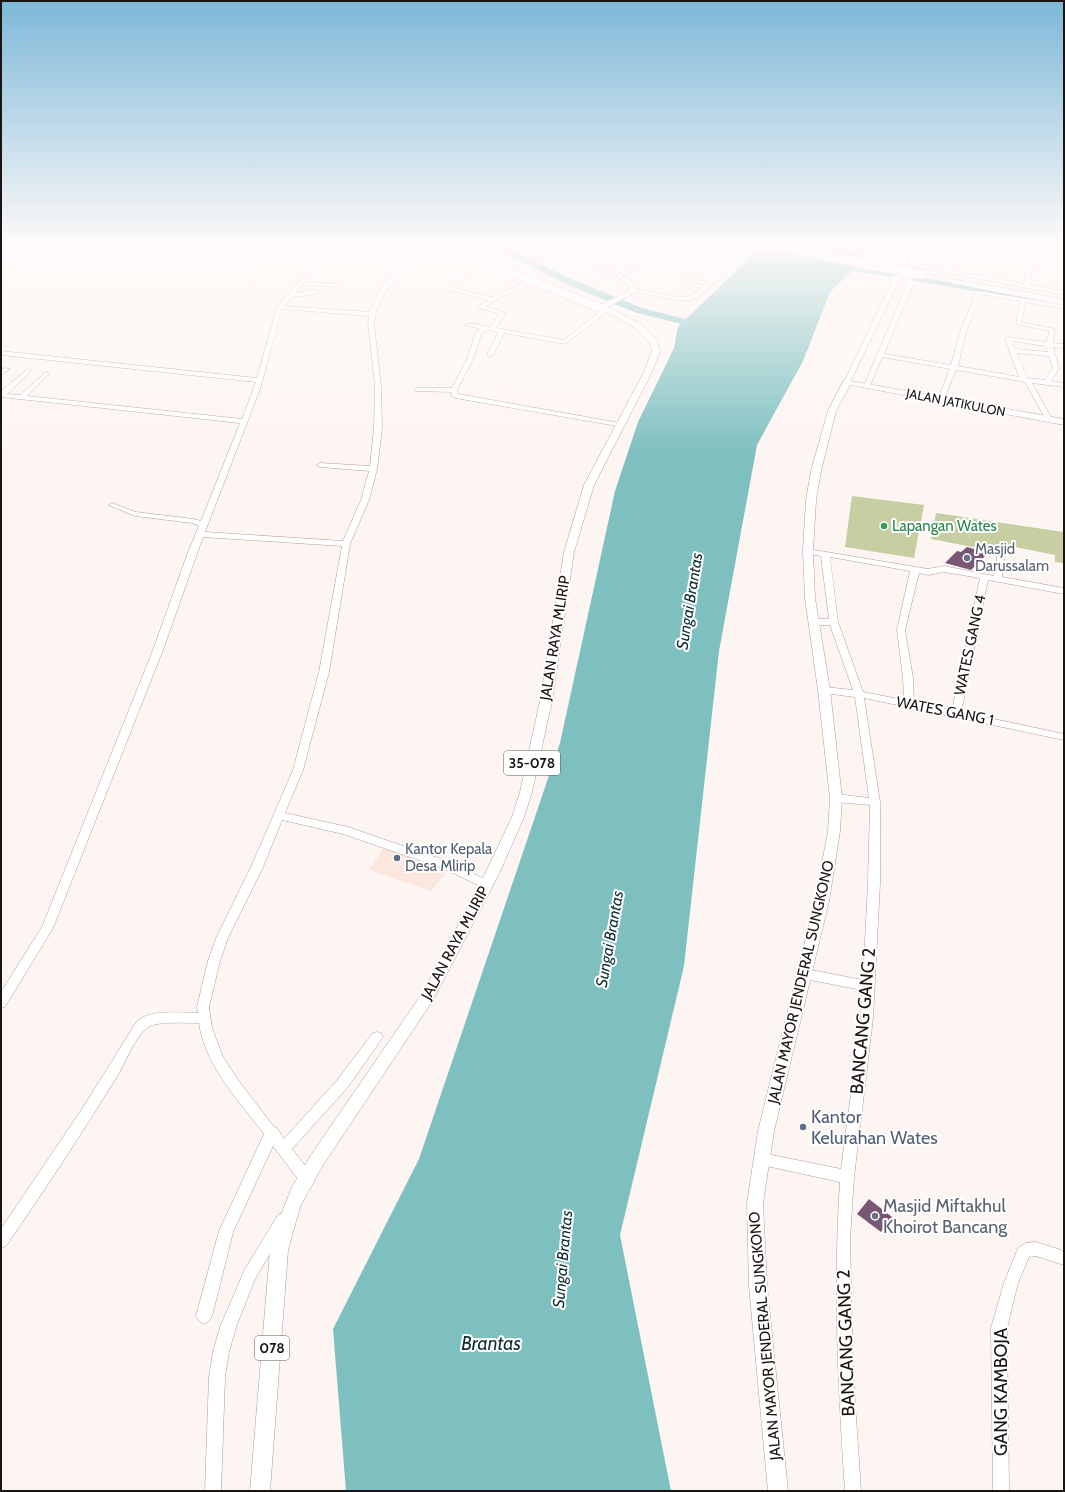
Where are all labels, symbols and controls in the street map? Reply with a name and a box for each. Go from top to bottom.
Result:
street label: JALAN JATIKULON [904,384,1007,419]
place label: Lapangan Wates [892,517,997,535]
marker: Lapangan Wates [879,521,889,531]
place label: Masjid Darussalam [975,540,1049,575]
water label: Sungai Brantas [672,551,707,651]
marker: Masjid Darussalam [962,553,972,563]
street label: JALAN RAYA MLIRIP [536,574,574,703]
street label: WATES GANG 4 [951,593,990,697]
street label: WATES GANG 1 [895,693,995,729]
road number: 35-078 [504,751,560,775]
place label: Kantor Kepala Desa Mlirip [405,840,493,875]
marker: Kantor Kepala Desa Mlirip [392,853,402,863]
street label: JALAN MAYOR JENDERAL SUNGKONO [764,858,838,1106]
street label: JALAN RAYA MLIRIP [417,883,493,1004]
water label: Sungai Brantas [592,889,627,989]
street label: BANCANG GANG 2 [846,947,880,1095]
place label: Kantor Kelurahan Wates [811,1106,938,1149]
marker: Kantor Kelurahan Wates [798,1122,808,1132]
place label: Masjid Miftakhul Khoirot Bancang [883,1195,1008,1238]
water label: Sungai Brantas [549,1210,576,1308]
street label: JALAN MAYOR JENDERAL SUNGKONO [745,1211,785,1462]
marker: Masjid Miftakhul Khoirot Bancang [870,1211,880,1221]
street label: BANCANG GANG 2 [832,1269,860,1417]
street label: GANG KAMBOJA [990,1328,1012,1456]
water label: Brantas [461,1332,521,1355]
road number: 078 [255,1336,289,1360]

